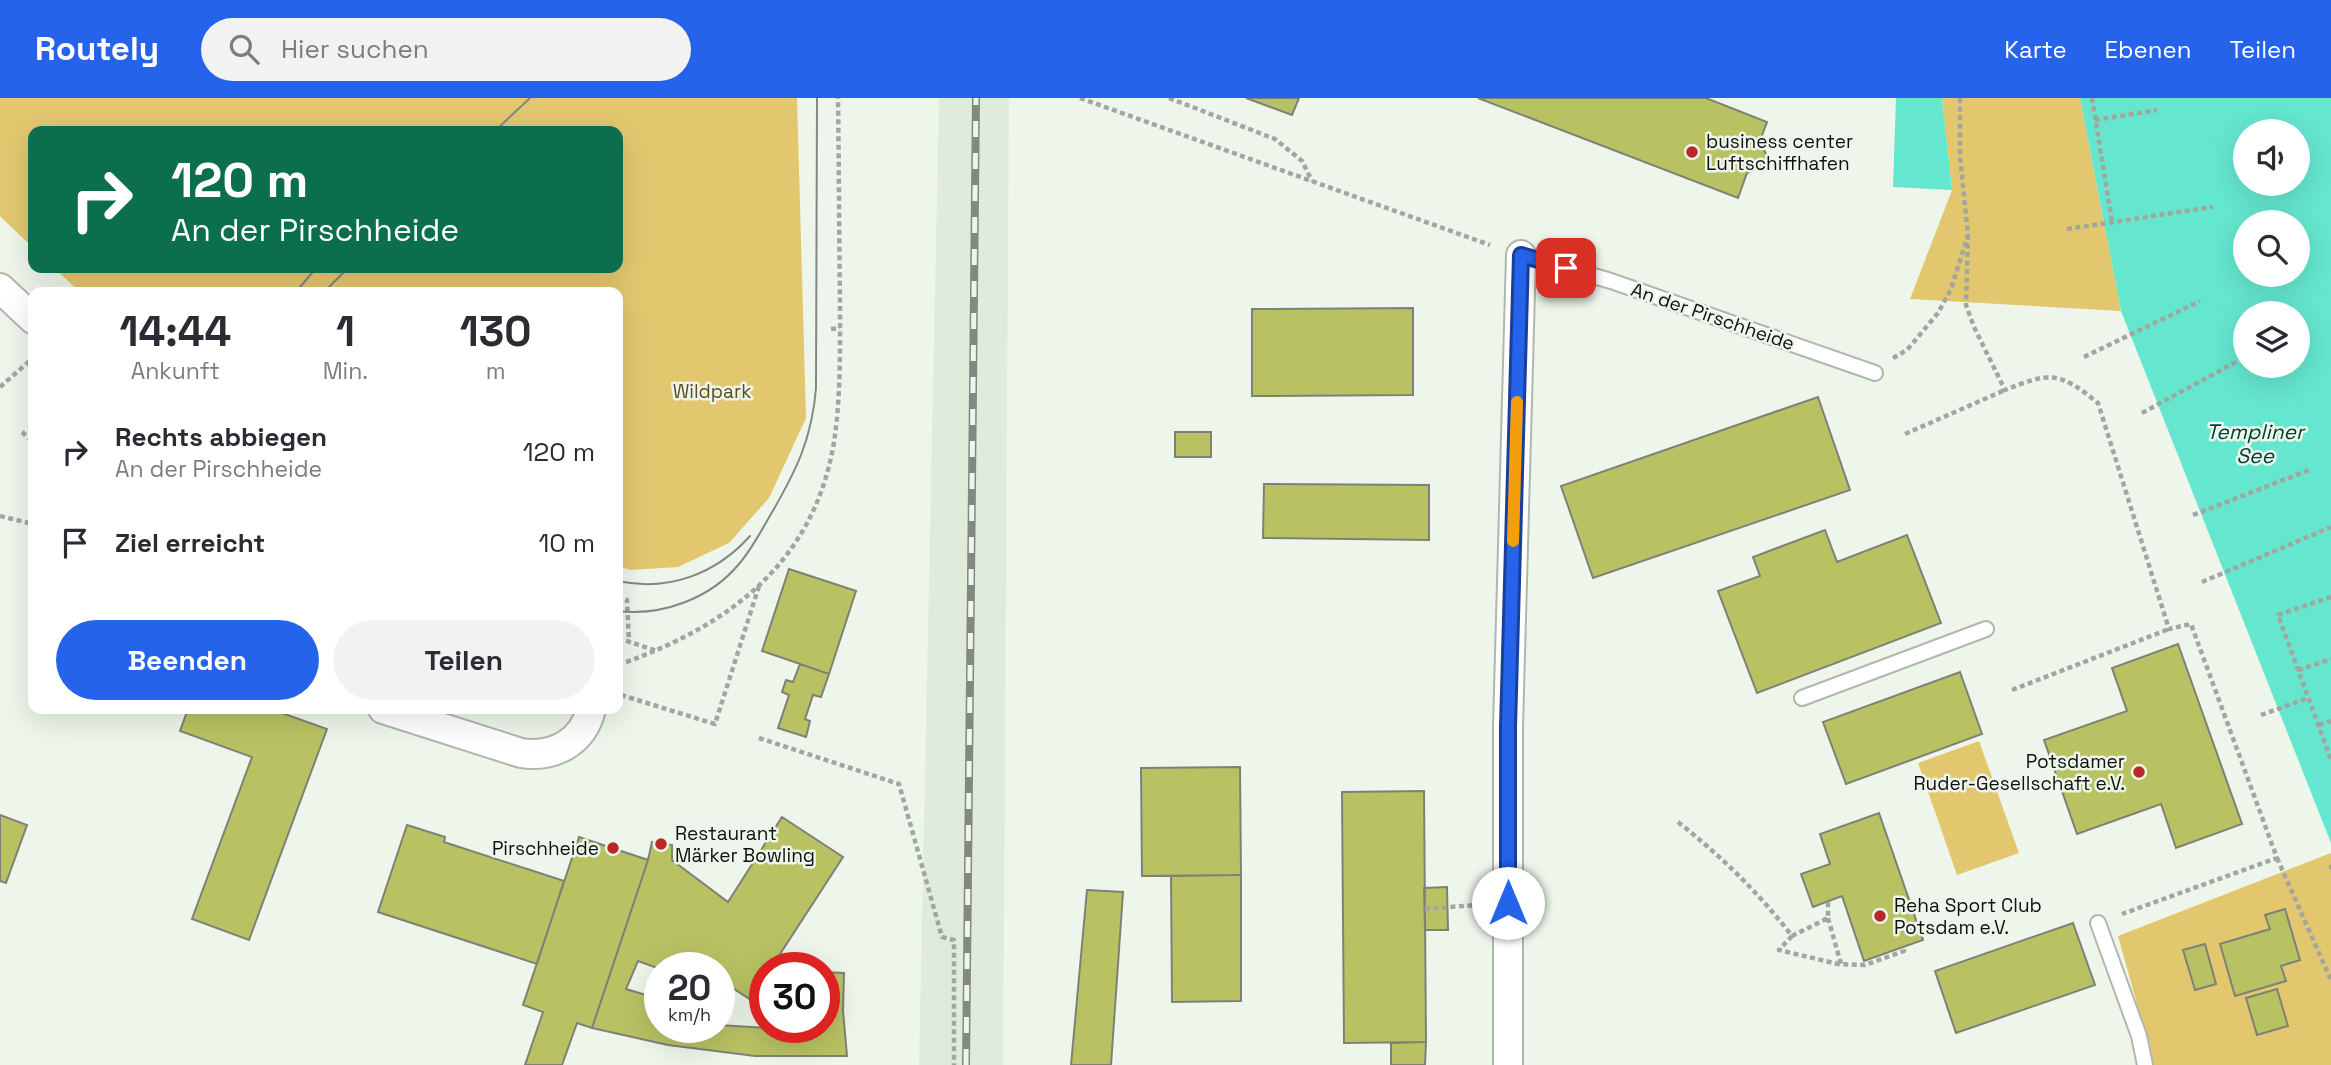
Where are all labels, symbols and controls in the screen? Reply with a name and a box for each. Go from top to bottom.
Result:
search box [201,18,691,81]
text: Routely [35,28,159,70]
icon: search [225,30,263,68]
text: Hier suchen [281,32,429,66]
text: Karte [2004,34,2067,65]
text: Ebenen [2105,34,2191,65]
text: Teilen [2229,34,2296,65]
map controls [2233,119,2310,378]
button: sound [2233,119,2310,196]
place label: business center Luftschiffhafen [1706,129,1853,176]
marker: business center Luftschiffhafen [1684,144,1700,160]
text: 120 m [171,149,308,211]
icon: right [56,154,147,245]
text: An der Pirschheide [171,210,459,250]
button: search [2233,210,2310,287]
pin [1536,238,1596,298]
icon: arrive [1547,249,1585,287]
street label: An der Pirschheide [1628,277,1798,356]
button: layers [2233,301,2310,378]
text: 14:44 [120,305,231,358]
text: 1 [336,305,355,358]
text: 130 [460,305,531,358]
text: Ankunft [131,356,220,386]
text: Min. [323,356,368,386]
text: m [486,356,505,386]
park label: Wildpark [673,379,751,404]
water label: Templiner See [2206,418,2306,469]
text: Rechts abbiegen [115,420,327,454]
icon: right [56,433,94,471]
text: 120 m [523,435,595,469]
text: An der Pirschheide [115,454,322,484]
icon: arrive [56,524,94,562]
text: Ziel erreicht [115,526,265,560]
text: 10 m [538,526,595,560]
button: Beenden [56,620,319,700]
button: Teilen [333,620,595,700]
place label: Potsdamer Ruder-Gesellschaft e.V. [1914,749,2125,796]
marker: Potsdamer Ruder-Gesellschaft e.V. [2131,764,2147,780]
place label: Restaurant Märker Bowling [675,821,815,868]
place label: Pirschheide [492,836,599,861]
marker: Restaurant Märker Bowling [653,836,669,852]
marker: Pirschheide [605,840,621,856]
position arrow [1471,866,1545,940]
place label: Reha Sport Club Potsdam e.V. [1894,893,2042,940]
marker: Reha Sport Club Potsdam e.V. [1872,908,1888,924]
speed limit sign: 30 [749,952,840,1043]
text: 20 [668,966,711,1010]
text: km/h [668,1003,711,1026]

